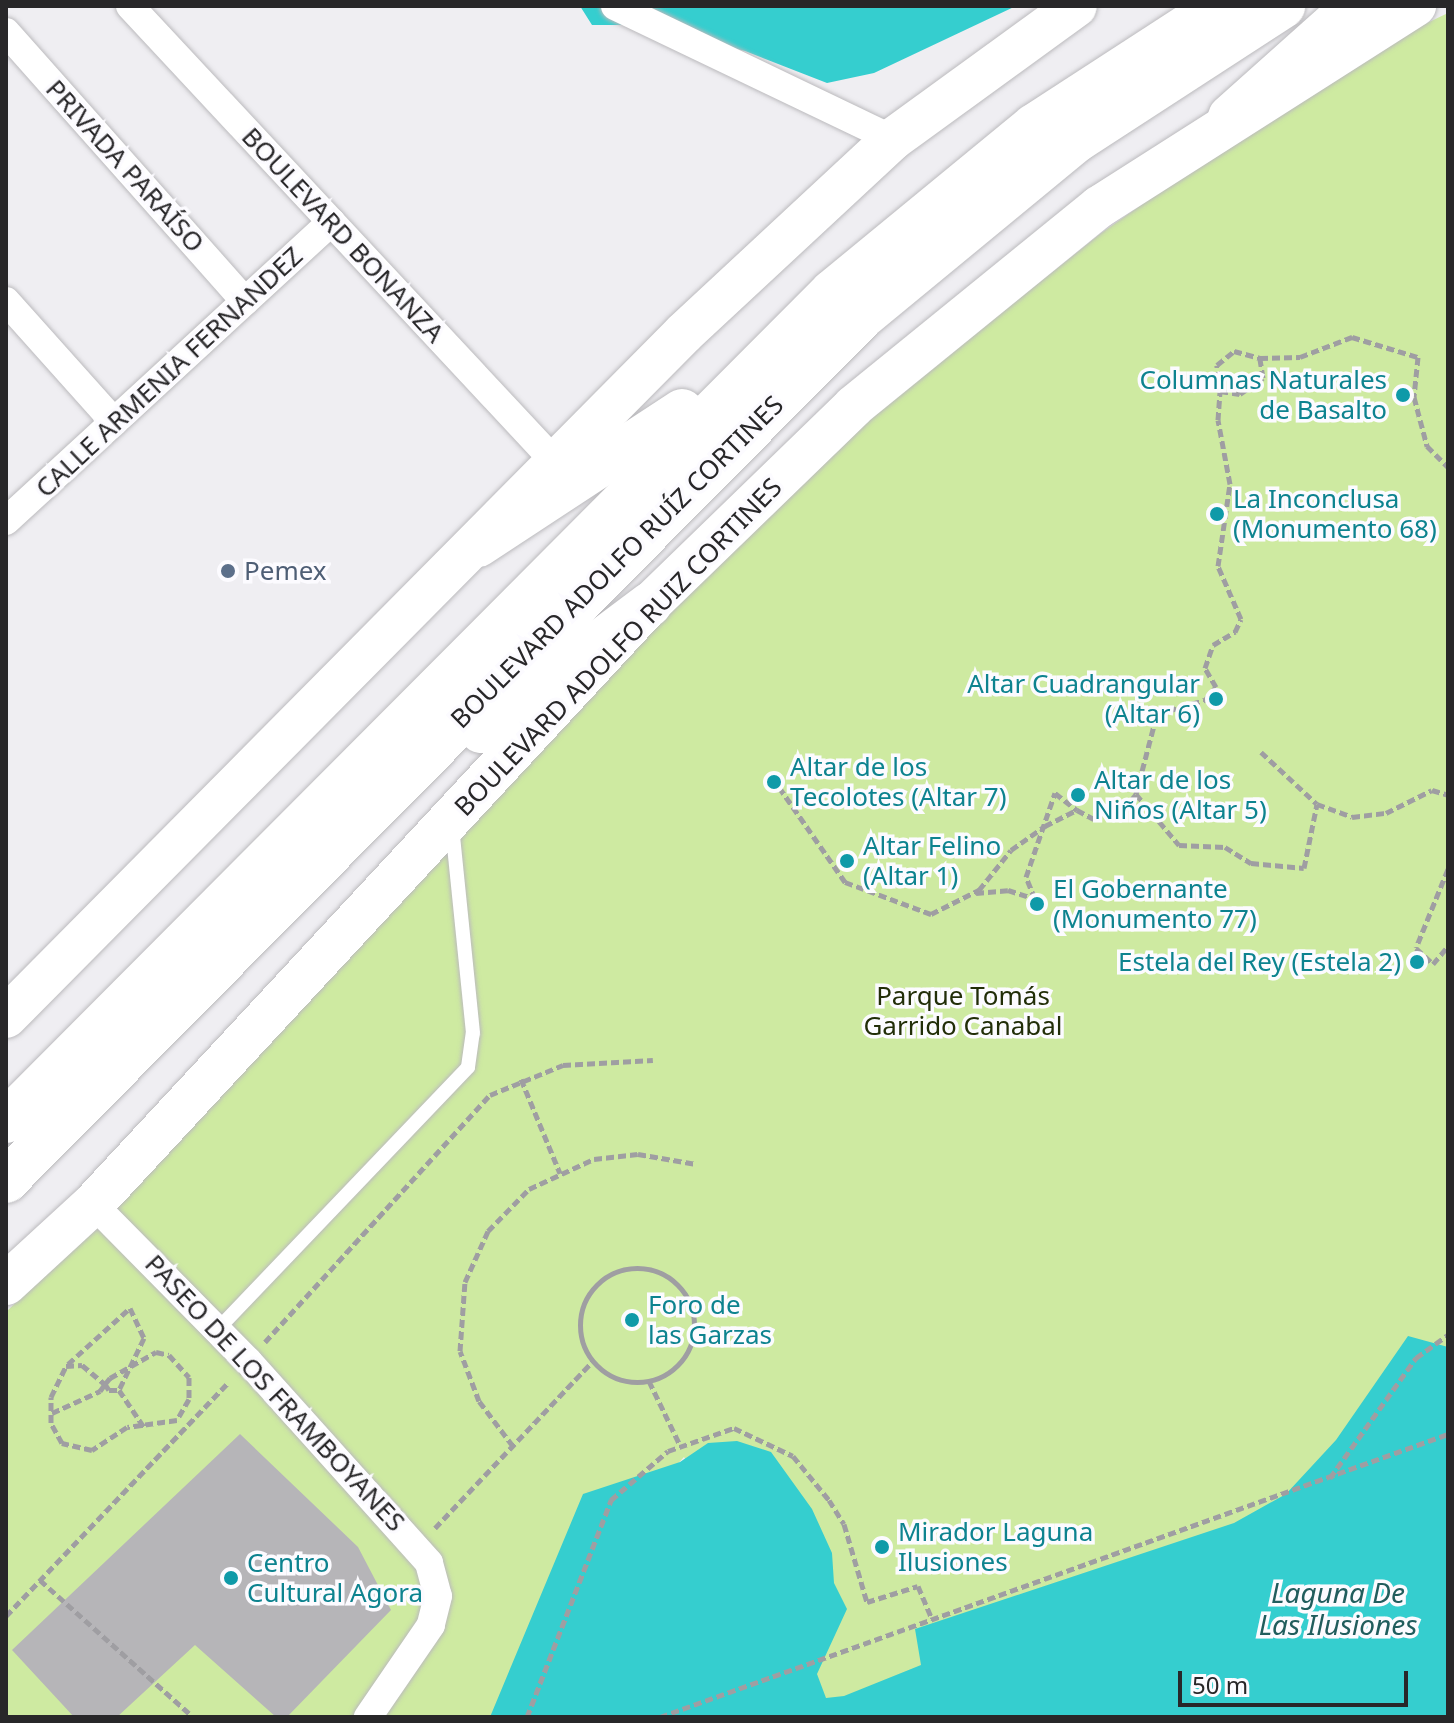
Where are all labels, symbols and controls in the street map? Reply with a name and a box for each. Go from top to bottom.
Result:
street label: PRIVADA PARAÍSO [39,73,211,259]
street label: BOULEVARD BONANZA [235,121,451,349]
street label: CALLE ARMENIA FERNANDEZ [29,240,309,504]
place label: Columnas Naturales de Basalto [1139,364,1387,426]
marker: Columnas Naturales de Basalto [1394,386,1412,404]
street label: BOULEVARD ADOLFO RUÍZ CORTINES [444,389,790,735]
street label: BOULEVARD ADOLFO RUIZ CORTINES [448,472,788,822]
place label: La Inconclusa (Monumento 68) [1233,483,1437,544]
marker: La Inconclusa (Monumento 68) [1208,505,1226,523]
place label: Pemex [244,555,327,587]
marker: Pemex [219,562,237,580]
place label: Altar Cuadrangular (Altar 6) [967,668,1200,730]
marker: Altar Cuadrangular (Altar 6) [1207,690,1225,708]
place label: Altar de los Tecolotes (Altar 7) [790,751,1006,812]
place label: Altar de los Niños (Altar 5) [1094,764,1267,826]
marker: Altar de los Tecolotes (Altar 7) [765,773,783,791]
marker: Altar de los Niños (Altar 5) [1069,786,1087,804]
place label: Altar Felino (Altar 1) [863,830,1001,892]
marker: Altar Felino (Altar 1) [838,852,856,870]
place label: El Gobernante (Monumento 77) [1053,873,1257,934]
marker: El Gobernante (Monumento 77) [1028,895,1046,913]
place label: Estela del Rey (Estela 2) [1118,946,1401,978]
marker: Estela del Rey (Estela 2) [1408,953,1426,971]
park label: Parque Tomás Garrido Canabal [863,980,1063,1042]
street label: PASEO DE LOS FRAMBOYANES [139,1248,411,1538]
place label: Foro de las Garzas [648,1289,772,1350]
marker: Foro de las Garzas [623,1311,641,1329]
place label: Mirador Laguna Ilusiones [898,1516,1093,1578]
marker: Mirador Laguna Ilusiones [873,1538,891,1556]
place label: Centro Cultural Agora [247,1547,423,1608]
marker: Centro Cultural Agora [222,1569,240,1587]
water label: Laguna De Las Ilusiones [1259,1575,1417,1641]
scale bar [1182,1655,1412,1705]
text: 50 m [1192,1668,1248,1701]

